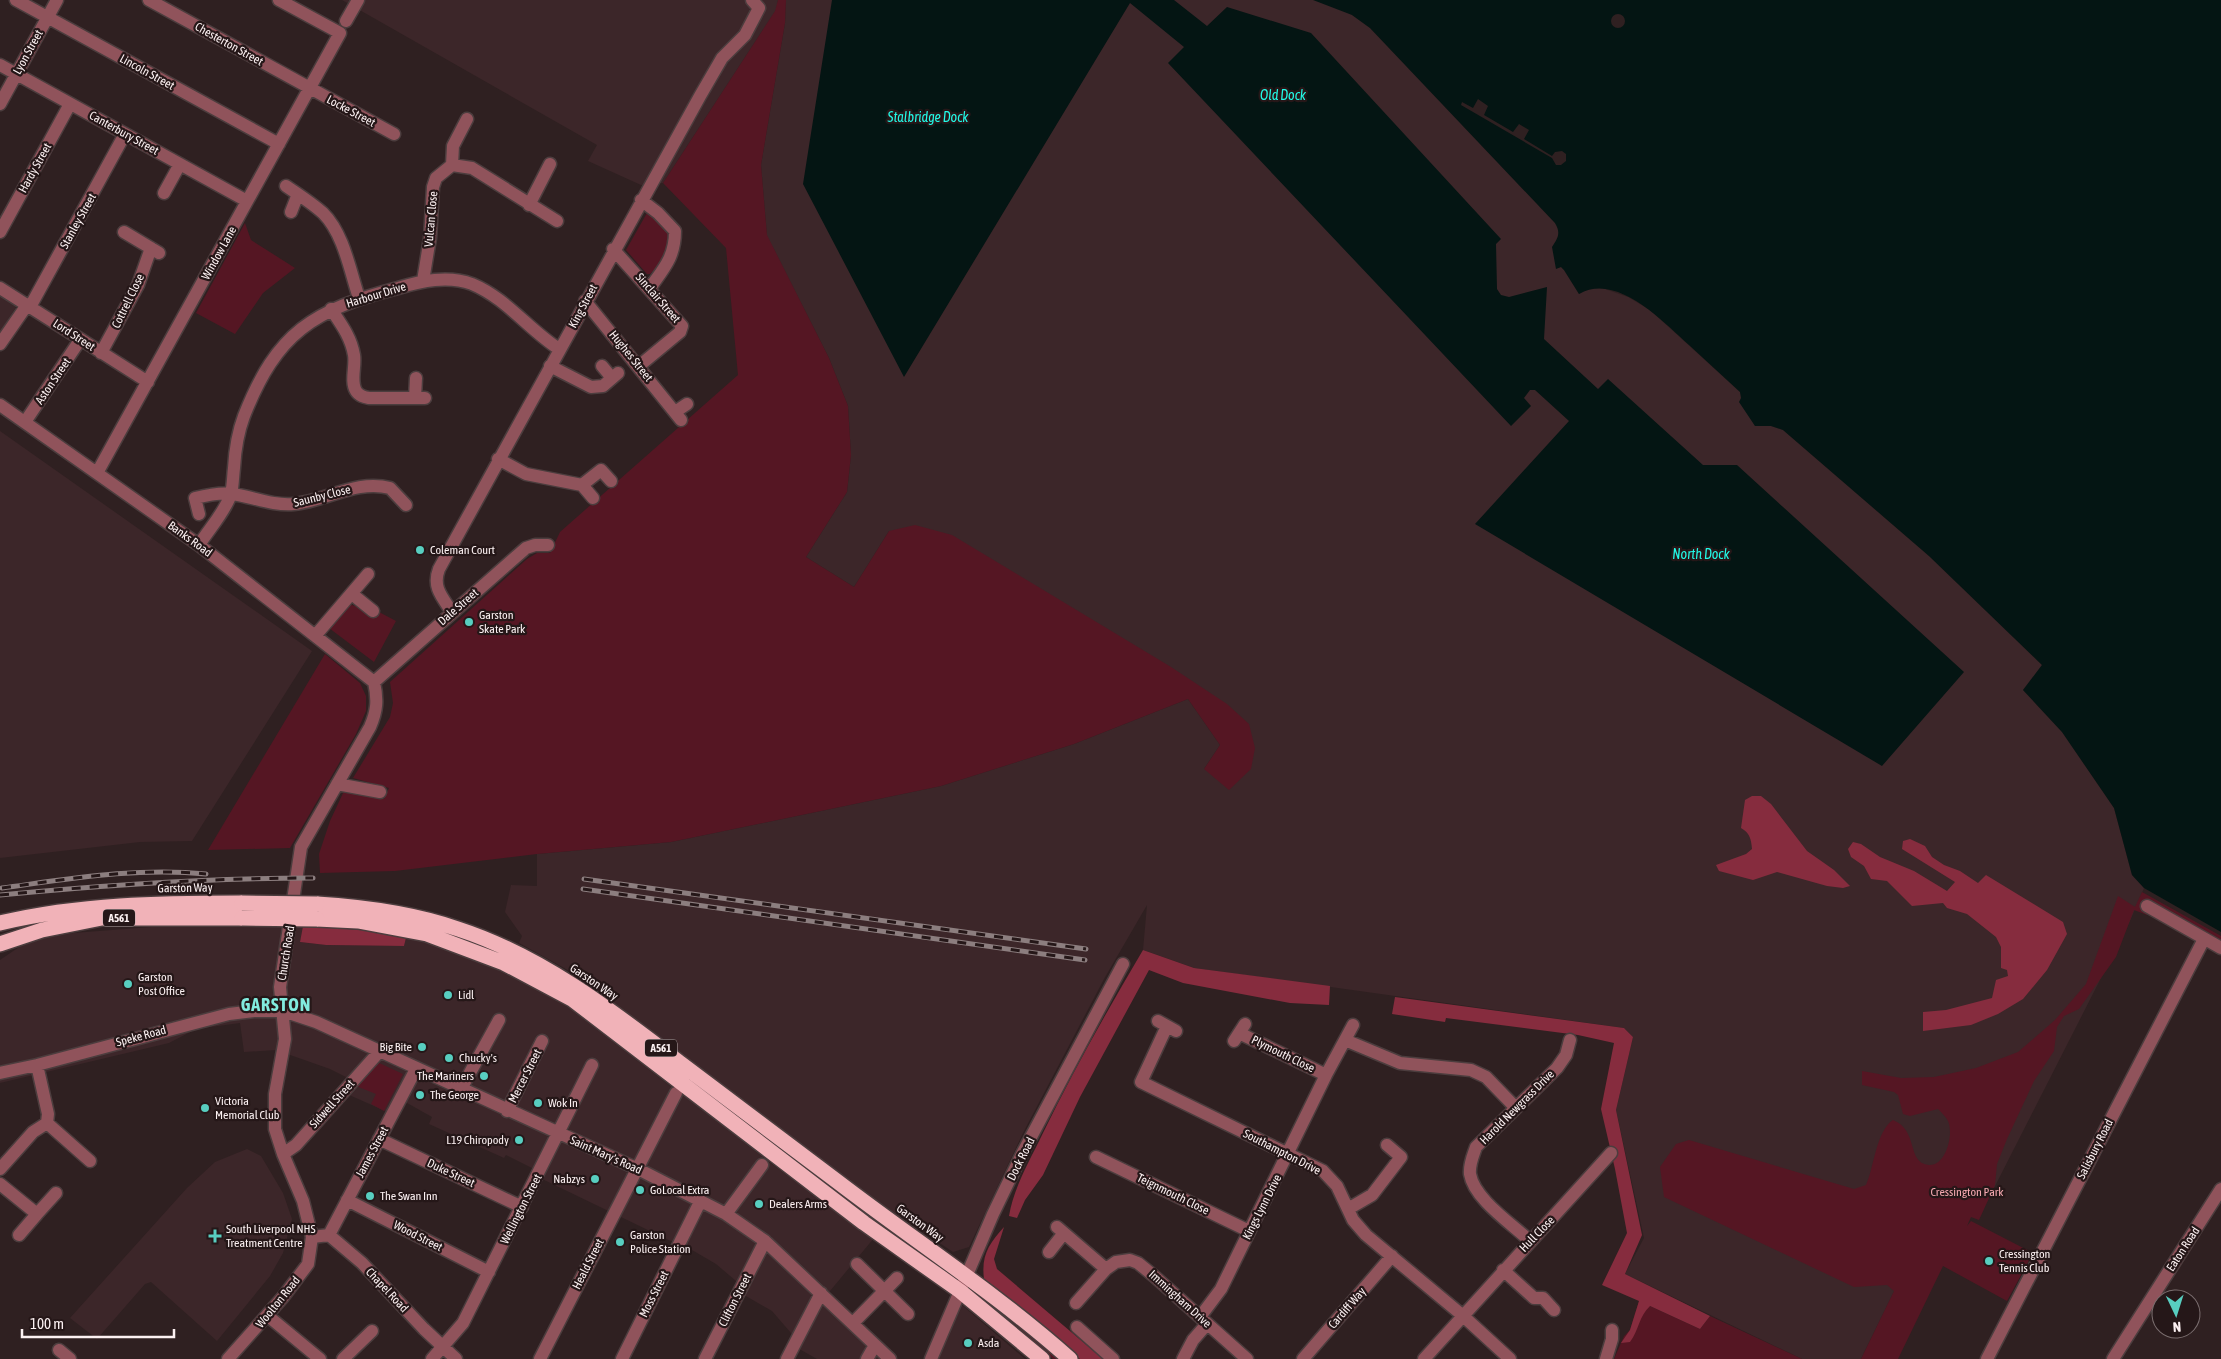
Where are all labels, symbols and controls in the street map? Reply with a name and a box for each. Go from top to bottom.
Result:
street label: Chesterton Street [192,19,266,69]
street label: Lyon Street [10,27,46,77]
street label: Lincoln Street [117,51,177,93]
water label: Old Dock [1260,87,1307,103]
street label: Locke Street [324,92,378,130]
street label: Canterbury Street [87,108,162,158]
water label: Stalbridge Dock [887,109,969,125]
street label: Hardy Street [16,140,55,195]
street label: Stanley Street [57,190,99,251]
street label: Vulcan Close [422,191,440,247]
street label: Window Lane [199,224,239,282]
street label: Sinclair Street [633,270,684,326]
street label: Cottrell Close [109,272,147,330]
street label: Harbour Drive [344,279,408,311]
street label: King Street [566,281,601,330]
street label: Lord Street [50,316,98,354]
street label: Hughes Street [606,328,656,385]
street label: Aston Street [32,355,74,407]
street label: Saunby Close [292,482,352,510]
street label: Banks Road [165,518,215,560]
place label: Coleman Court [430,543,495,557]
marker: Coleman Court [414,544,426,556]
water label: North Dock [1672,546,1730,562]
street label: Dale Street [435,585,481,628]
place label: Garston Skate Park [479,608,526,636]
marker: Garston Skate Park [463,616,475,628]
street label: Garston Way [157,881,213,895]
road number: A561 [103,910,135,926]
street label: Church Road [275,925,297,981]
street label: Garston Way [567,961,621,1003]
place label: Garston Post Office [138,970,185,998]
marker: Garston Post Office [122,978,134,990]
place label: Lidl [458,988,475,1002]
marker: Lidl [442,989,454,1001]
district label: GARSTON [241,994,311,1015]
street label: Speke Road [114,1023,168,1049]
street label: Plymouth Close [1249,1033,1317,1075]
place label: Big Bite [380,1040,412,1054]
road number: A561 [645,1040,677,1056]
marker: Big Bite [416,1041,428,1053]
street label: Mercer Street [505,1046,545,1105]
place label: Chucky's [459,1051,497,1065]
marker: Chucky's [443,1052,455,1064]
street label: Harold Newgrass Drive [1477,1067,1557,1147]
place label: The Mariners [417,1069,474,1083]
marker: The Mariners [478,1070,490,1082]
street label: Sidwell Street [307,1077,358,1131]
place label: The George [430,1088,479,1102]
marker: The George [414,1089,426,1101]
place label: Victoria Memorial Club [215,1094,280,1122]
place label: Wok In [548,1096,578,1110]
marker: Wok In [532,1097,544,1109]
marker: Victoria Memorial Club [199,1102,211,1114]
street label: Salisbury Road [2074,1117,2116,1181]
street label: James Street [353,1124,392,1180]
street label: Southampton Drive [1241,1126,1323,1178]
place label: L19 Chiropody [446,1133,509,1147]
street label: Saint Mary's Road [568,1133,644,1177]
marker: L19 Chiropody [513,1134,525,1146]
street label: Dock Road [1004,1135,1038,1183]
street label: Duke Street [425,1156,478,1190]
street label: Teignmouth Close [1135,1170,1211,1218]
street label: Wellington Street [497,1171,545,1246]
place label: Nabzys [553,1172,585,1186]
street label: Kings Lynn Drive [1240,1172,1284,1242]
marker: Nabzys [589,1173,601,1185]
place label: GoLocal Extra [650,1183,709,1197]
marker: GoLocal Extra [634,1184,646,1196]
park label: Cressington Park [1930,1185,2004,1199]
place label: The Swan Inn [380,1189,438,1203]
marker: The Swan Inn [364,1190,376,1202]
place label: Dealers Arms [769,1197,827,1211]
marker: Dealers Arms [753,1198,765,1210]
street label: Garston Way [894,1201,946,1245]
street label: Hull Close [1516,1213,1558,1255]
street label: Wood Street [391,1218,445,1255]
place label: South Liverpool NHS Treatment Centre [226,1222,316,1250]
street label: Eaton Road [2164,1224,2202,1274]
place label: Garston Police Station [630,1228,691,1256]
marker: South Liverpool NHS Treatment Centre [208,1229,222,1243]
street label: Heald Street [569,1236,607,1292]
marker: Garston Police Station [614,1236,626,1248]
place label: Cressington Tennis Club [1999,1247,2050,1275]
marker: Cressington Tennis Club [1983,1255,1995,1267]
street label: Chapel Road [363,1265,411,1315]
street label: Immingham Drive [1146,1267,1214,1331]
street label: Moss Street [636,1268,672,1320]
street label: Clifton Street [716,1271,755,1329]
street label: Woolton Road [253,1273,303,1331]
street label: Cardiff Way [1325,1285,1369,1331]
north arrow [2151,1289,2201,1339]
scale bar [22,1306,175,1338]
text: 100 m [30,1315,64,1332]
text: N [2172,1319,2182,1335]
place label: Asda [978,1336,999,1350]
marker: Asda [962,1337,974,1349]

